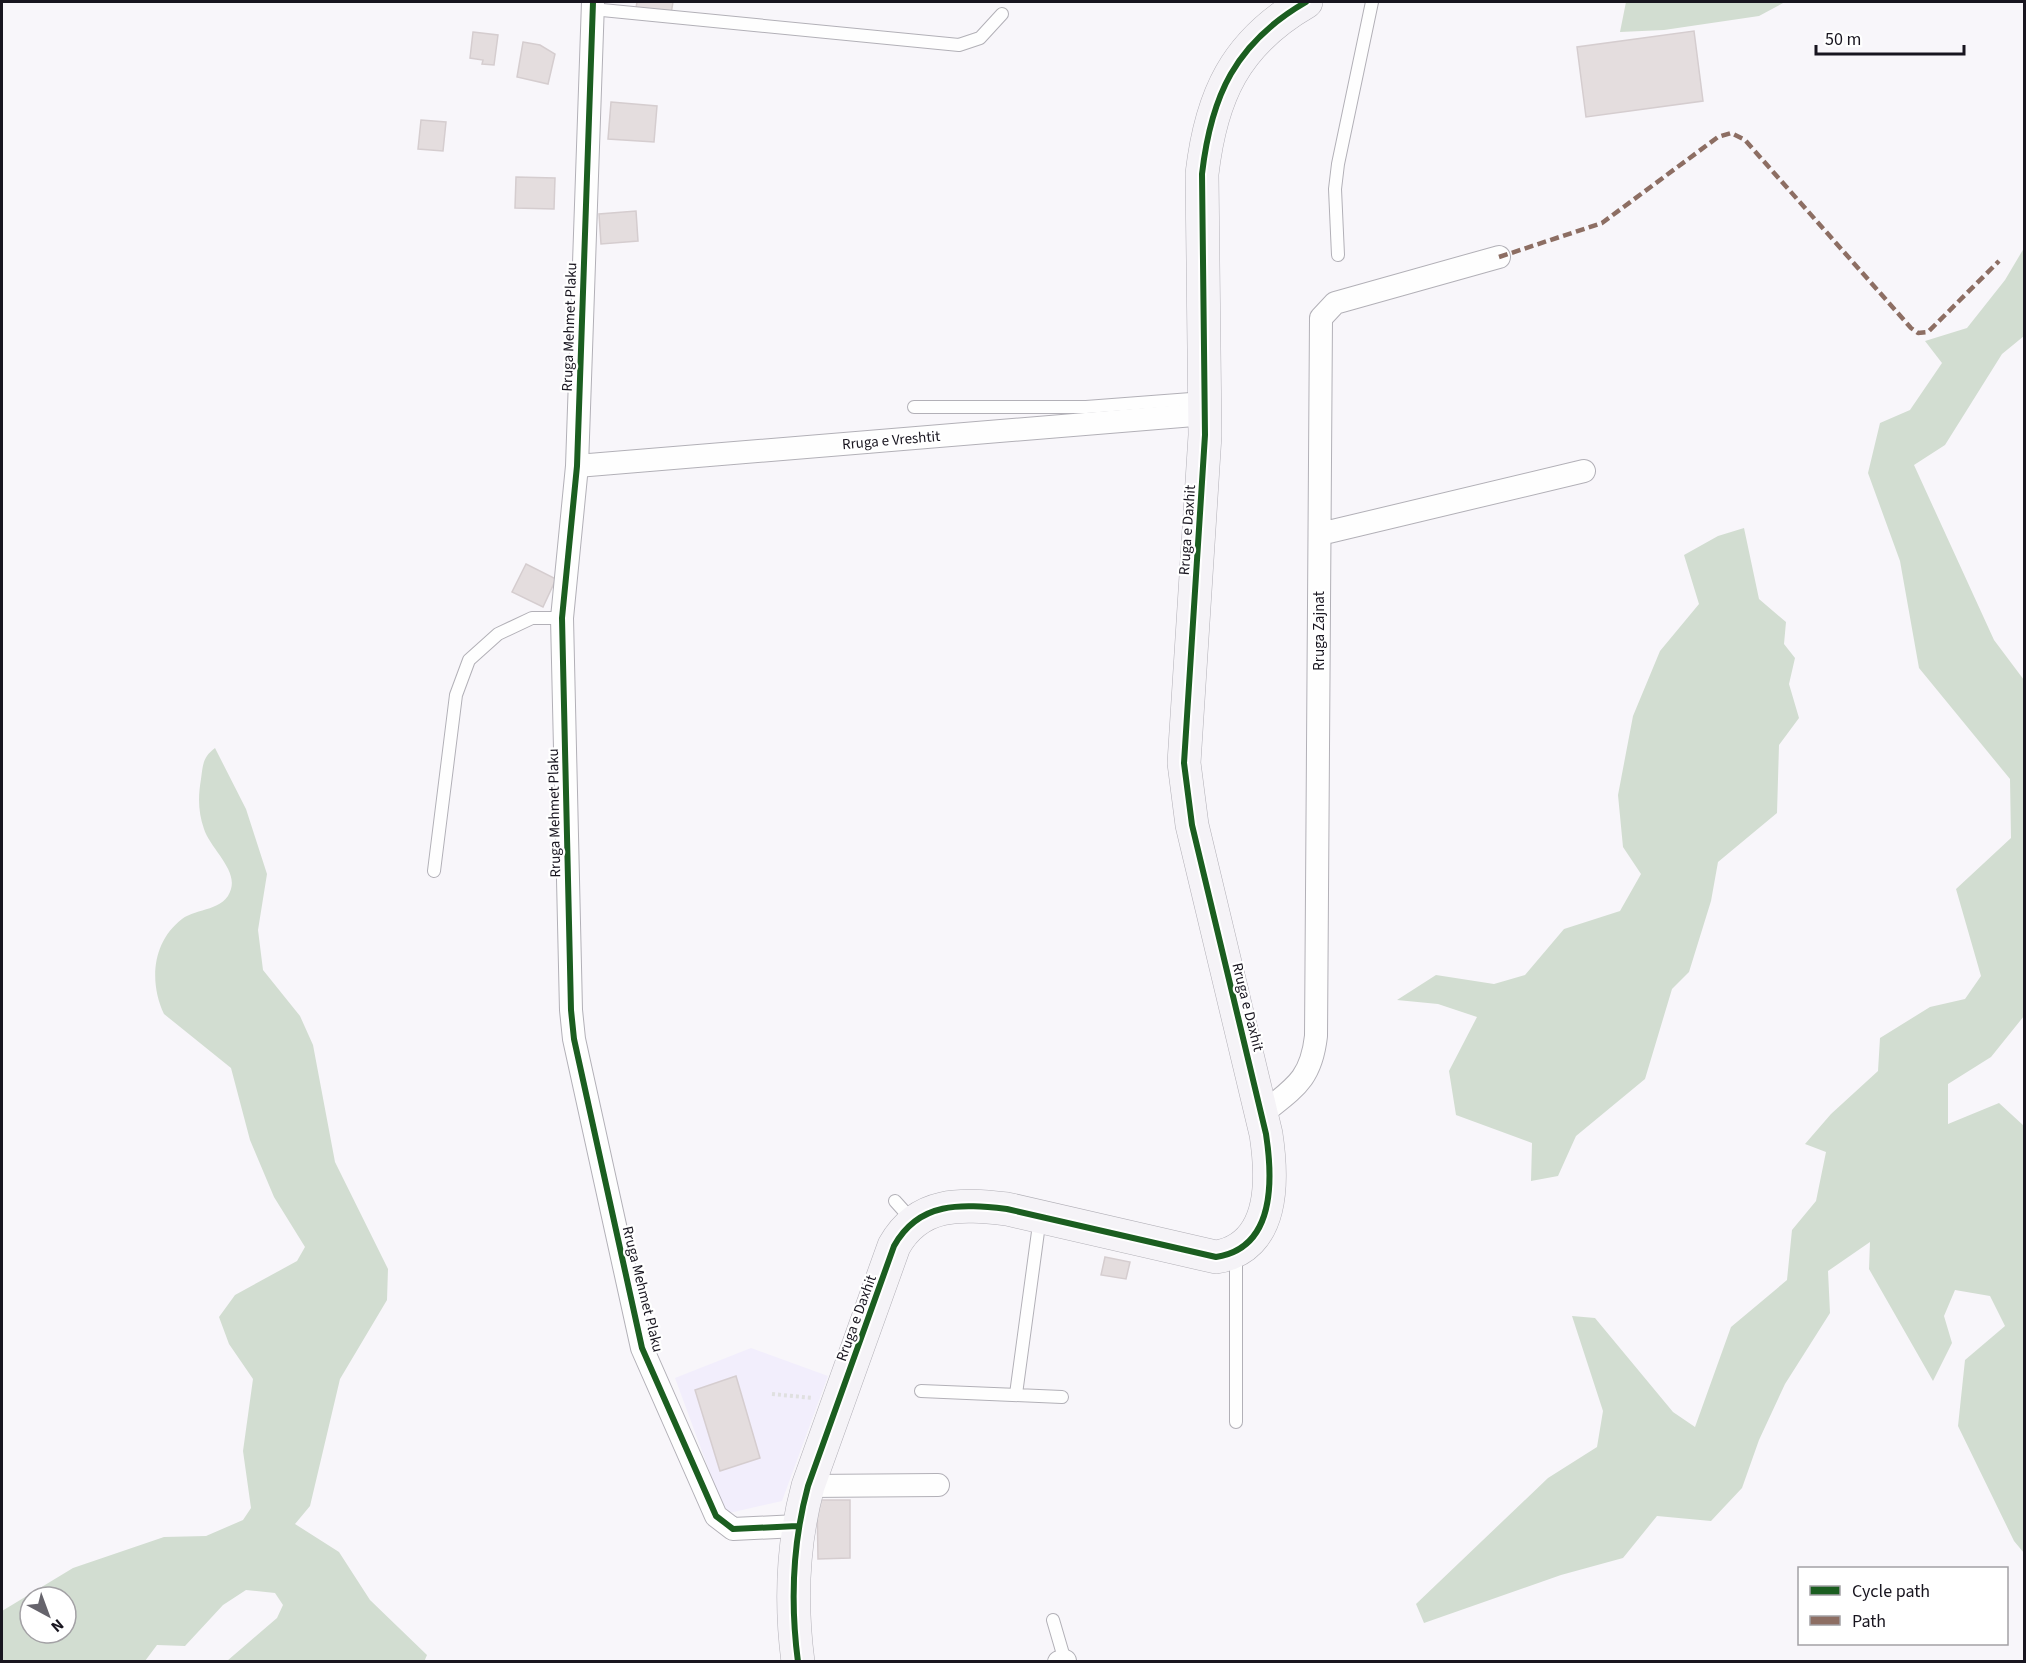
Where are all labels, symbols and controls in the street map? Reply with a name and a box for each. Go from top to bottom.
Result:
scale bar [1816,18,1964,56]
text: 50 m [1825,27,1861,52]
street label: Rruga Mehmet Plaku [557,262,582,392]
street label: Rruga e Vreshtit [841,426,941,455]
street label: Rruga e Daxhit [1174,484,1201,576]
street label: Rruga Zajnat [1309,591,1330,671]
street label: Rruga Mehmet Plaku [543,748,566,878]
street label: Rruga e Daxhit [1226,961,1269,1054]
street label: Rruga Mehmet Plaku [617,1224,668,1354]
street label: Rruga e Daxhit [831,1272,882,1364]
legend [1798,1567,2008,1645]
text: Cycle path [1852,1579,1930,1604]
north arrow [18,1585,78,1645]
text: Path [1852,1609,1886,1634]
text: N [46,1614,68,1637]

